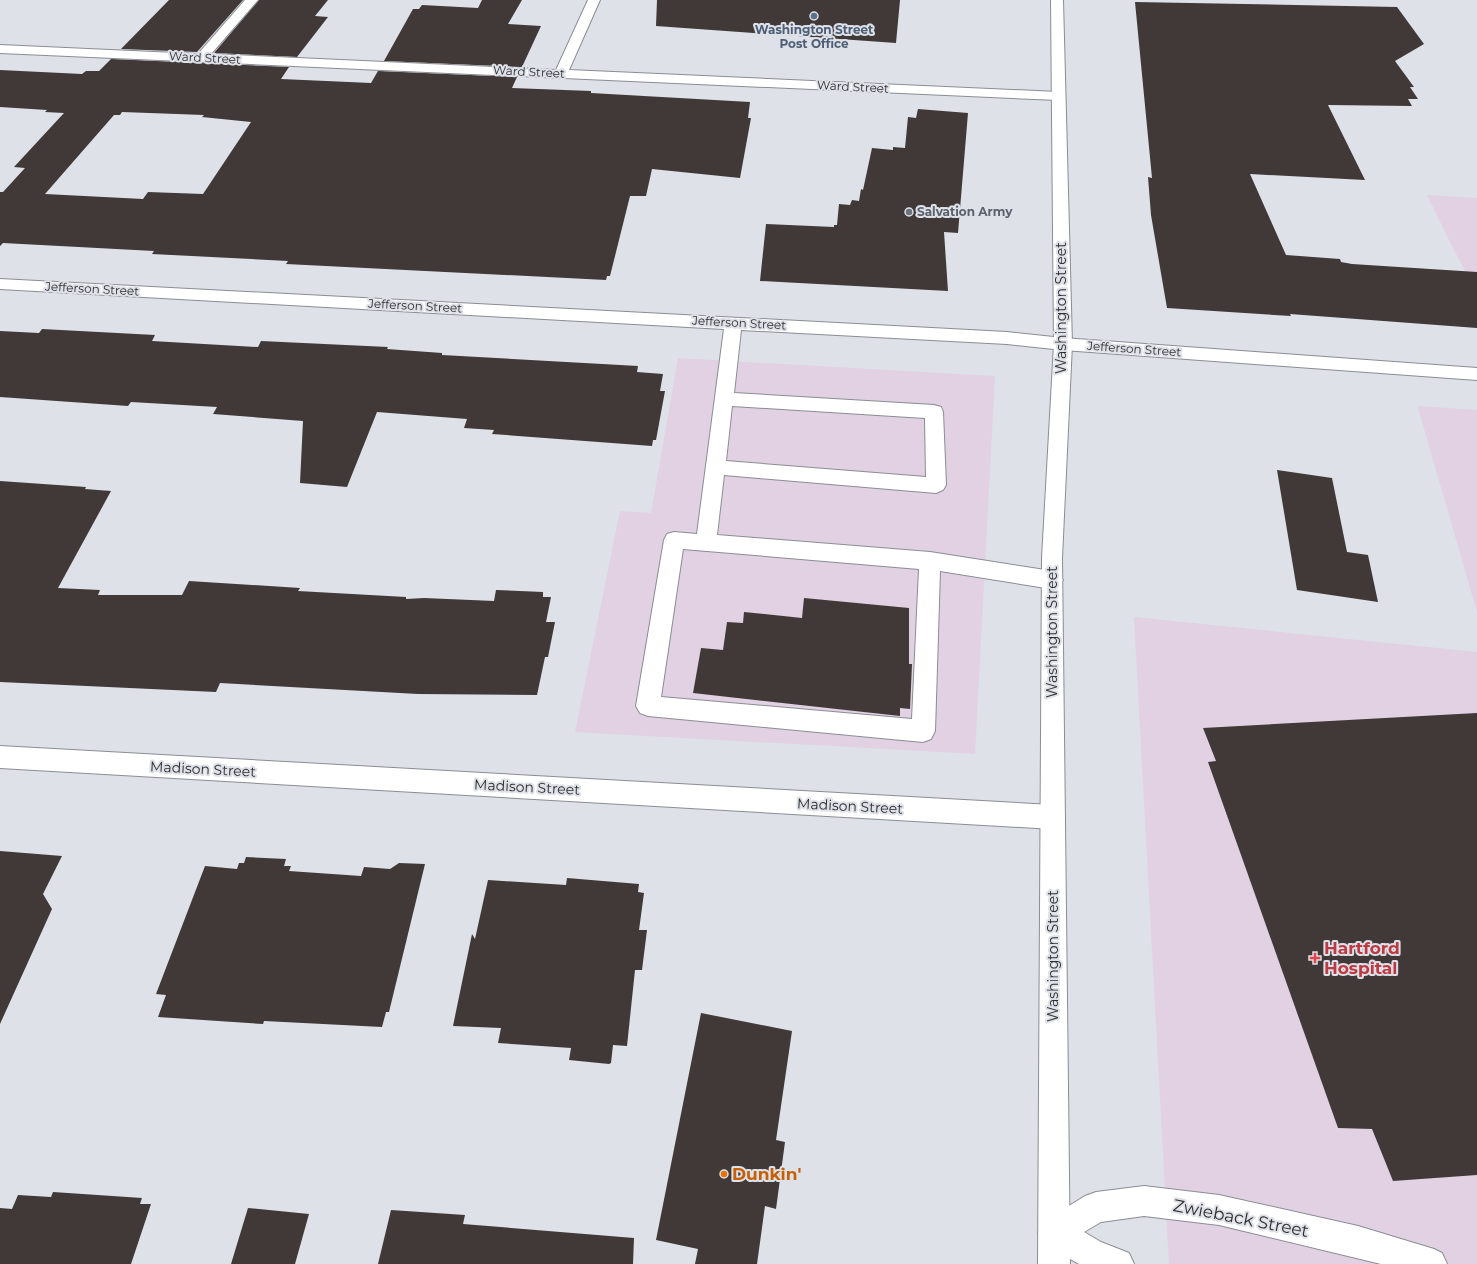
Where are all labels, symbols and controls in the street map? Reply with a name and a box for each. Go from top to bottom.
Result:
marker: Washington Street Post Office [809,11,819,21]
place label: Washington Street Post Office [755,22,874,51]
street label: Ward Street [169,48,241,67]
street label: Ward Street [493,62,565,81]
street label: Ward Street [817,77,889,96]
place label: Salvation Army [917,204,1013,219]
marker: Salvation Army [904,207,914,217]
street label: Washington Street [1052,242,1070,374]
street label: Jefferson Street [44,278,140,298]
street label: Jefferson Street [367,295,463,315]
street label: Jefferson Street [691,312,787,332]
street label: Jefferson Street [1085,338,1182,359]
street label: Washington Street [1043,566,1061,698]
street label: Madison Street [150,757,257,781]
street label: Madison Street [474,775,581,799]
street label: Madison Street [797,794,904,818]
street label: Washington Street [1044,890,1062,1022]
place label: Hartford Hospital [1324,938,1400,978]
marker: Hartford Hospital [1309,952,1321,964]
place label: Dunkin' [732,1164,801,1184]
marker: Dunkin' [719,1169,729,1179]
street label: Zwieback Street [1172,1195,1311,1241]

